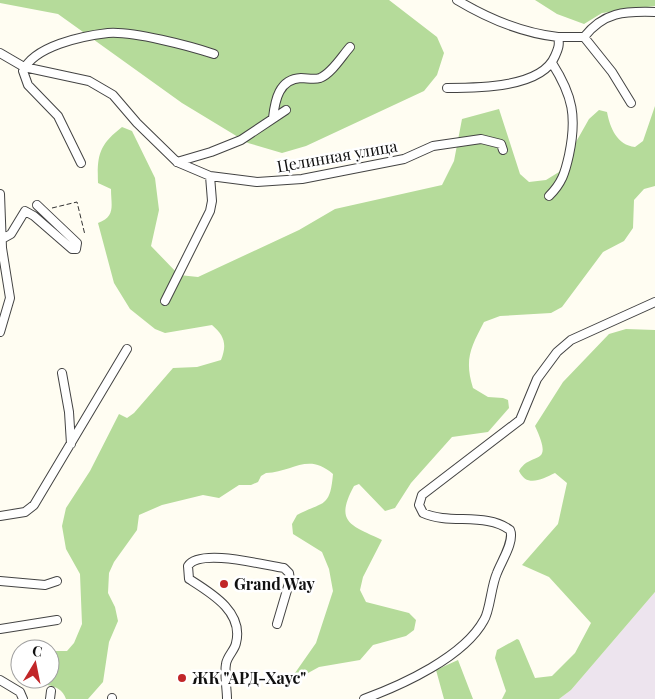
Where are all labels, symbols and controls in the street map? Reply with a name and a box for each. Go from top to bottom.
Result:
street label: Целинная улица [275,135,399,176]
place label: Grand Way [234,573,316,594]
marker: Grand Way [218,578,230,590]
north arrow [10,639,60,689]
text: С [31,640,44,661]
place label: ЖК "АРД-Хаус" [191,667,306,688]
marker: ЖК "АРД-Хаус" [176,672,188,684]

